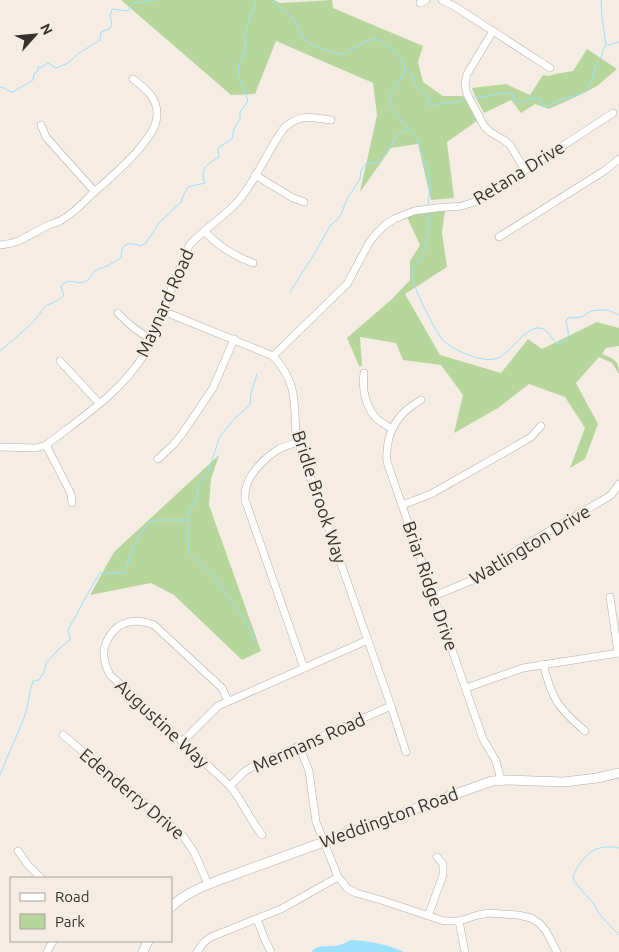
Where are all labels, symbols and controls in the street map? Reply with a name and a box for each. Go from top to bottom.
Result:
north arrow [10,10,60,60]
text: N [37,21,56,37]
street label: Retana Drive [469,136,568,208]
street label: Maynard Road [131,246,197,360]
street label: Bridle Brook Way [289,428,351,566]
street label: Watlington Drive [466,500,593,588]
street label: Briar Ridge Drive [399,518,463,653]
street label: Augustine Way [112,675,214,772]
street label: Mermans Road [249,708,368,776]
street label: Edenderry Drive [76,744,189,843]
street label: Weddington Road [317,783,461,851]
legend [10,877,172,942]
text: Road [55,888,90,905]
text: Park [55,913,85,930]

